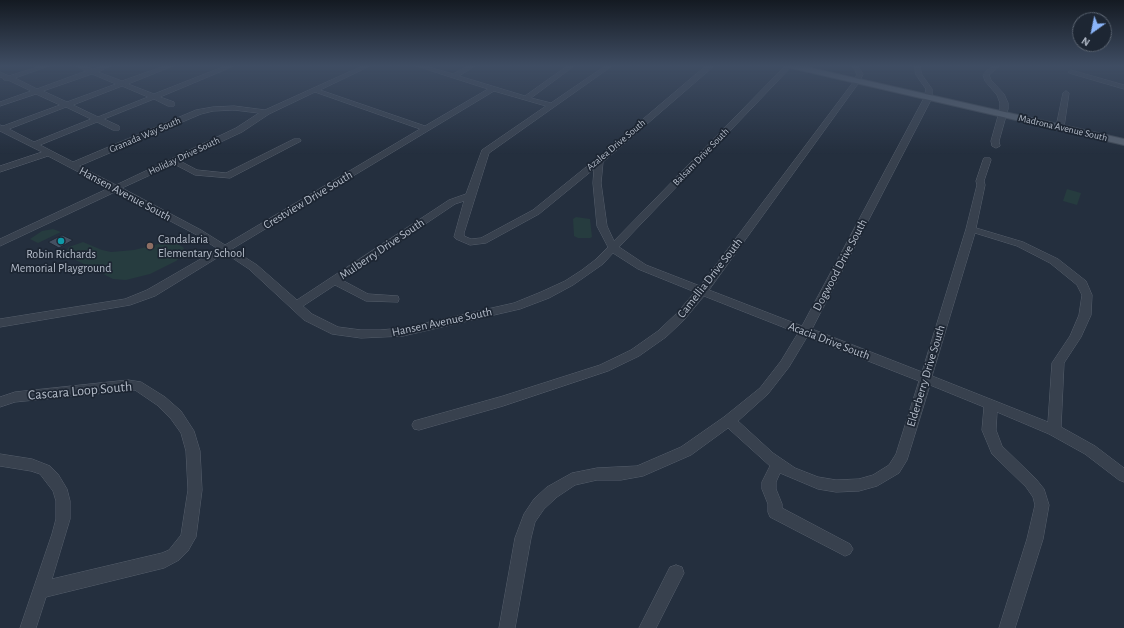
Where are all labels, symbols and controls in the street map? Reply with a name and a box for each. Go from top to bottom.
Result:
north arrow [1072,12,1112,52]
text: N [1080,35,1092,48]
street label: Madrona Avenue South [1017,112,1109,144]
street label: Granada Way South [107,115,183,155]
street label: Azalea Drive South [584,117,648,173]
street label: Balsam Drive South [670,126,732,188]
street label: Holiday Drive South [146,134,222,178]
street label: Hansen Avenue South [77,164,173,224]
street label: Crestview Drive South [261,168,355,232]
street label: Mulberry Drive South [337,215,427,283]
street label: Dogwood Drive South [810,217,870,313]
place label: Candalaria Elementary School [158,232,245,260]
street label: Camellia Drive South [674,235,746,321]
marker: Robin Richards Memorial Playground [56,236,66,246]
marker: Candalaria Elementary School [145,241,155,251]
place label: Robin Richards Memorial Playground [11,247,111,275]
street label: Hansen Avenue South [391,304,493,340]
street label: Acacia Drive South [786,319,872,363]
street label: Elderberry Drive South [904,323,948,429]
street label: Cascara Loop South [27,378,133,404]

